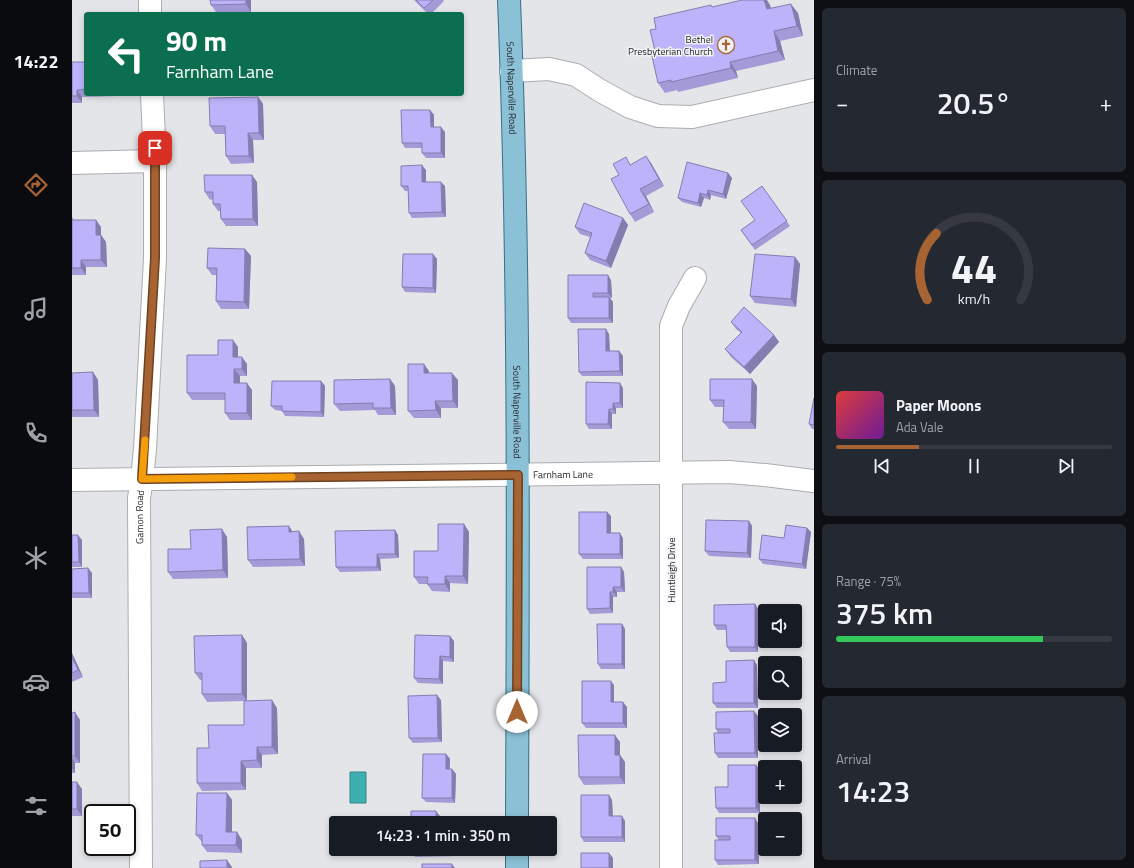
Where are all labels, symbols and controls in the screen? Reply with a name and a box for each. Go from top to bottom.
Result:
text: 90 m [166,19,227,62]
icon: left [100,28,152,80]
place label: Bethel Presbyterian Church [628,32,713,59]
church icon: Bethel Presbyterian Church [716,35,736,55]
street label: South Naperville Road [503,41,521,135]
text: 14:22 [14,48,58,75]
text: Farnham Lane [166,58,274,85]
text: Climate [836,60,877,80]
text: 20.5° [937,80,1011,126]
text: − [836,86,848,120]
text: + [1100,86,1112,120]
pin [138,131,172,165]
icon: arrive [144,137,166,159]
icon: directions [22,171,50,199]
text: 44 [951,236,997,299]
text: km/h [958,288,990,310]
icon: music [22,295,50,323]
street label: South Naperville Road [510,365,525,459]
text: Paper Moons [896,394,981,417]
text: Ada Vale [896,417,943,437]
icon: phone [22,419,50,447]
icon: previous [871,455,893,477]
icon: pause [963,455,985,477]
icon: next [1055,455,1077,477]
street label: Farnham Lane [533,466,593,482]
street label: Gamon Road [131,489,148,544]
street label: Huntleigh Drive [664,537,679,603]
icon: climate [22,544,50,572]
text: Range · 75% [836,571,901,591]
text: 375 km [836,590,933,636]
map controls [758,604,802,856]
button: sound [758,604,802,648]
button: search [758,656,802,700]
icon: car [22,668,50,696]
position arrow [496,691,538,733]
button: layers [758,708,802,752]
text: Arrival [836,749,871,769]
button: + [758,760,802,804]
text: 14:23 [836,768,910,814]
icon: filters [22,792,50,820]
speed limit sign: 50 [84,804,136,856]
button: − [758,812,802,856]
text: 14:23 · 1 min · 350 m [376,824,510,847]

